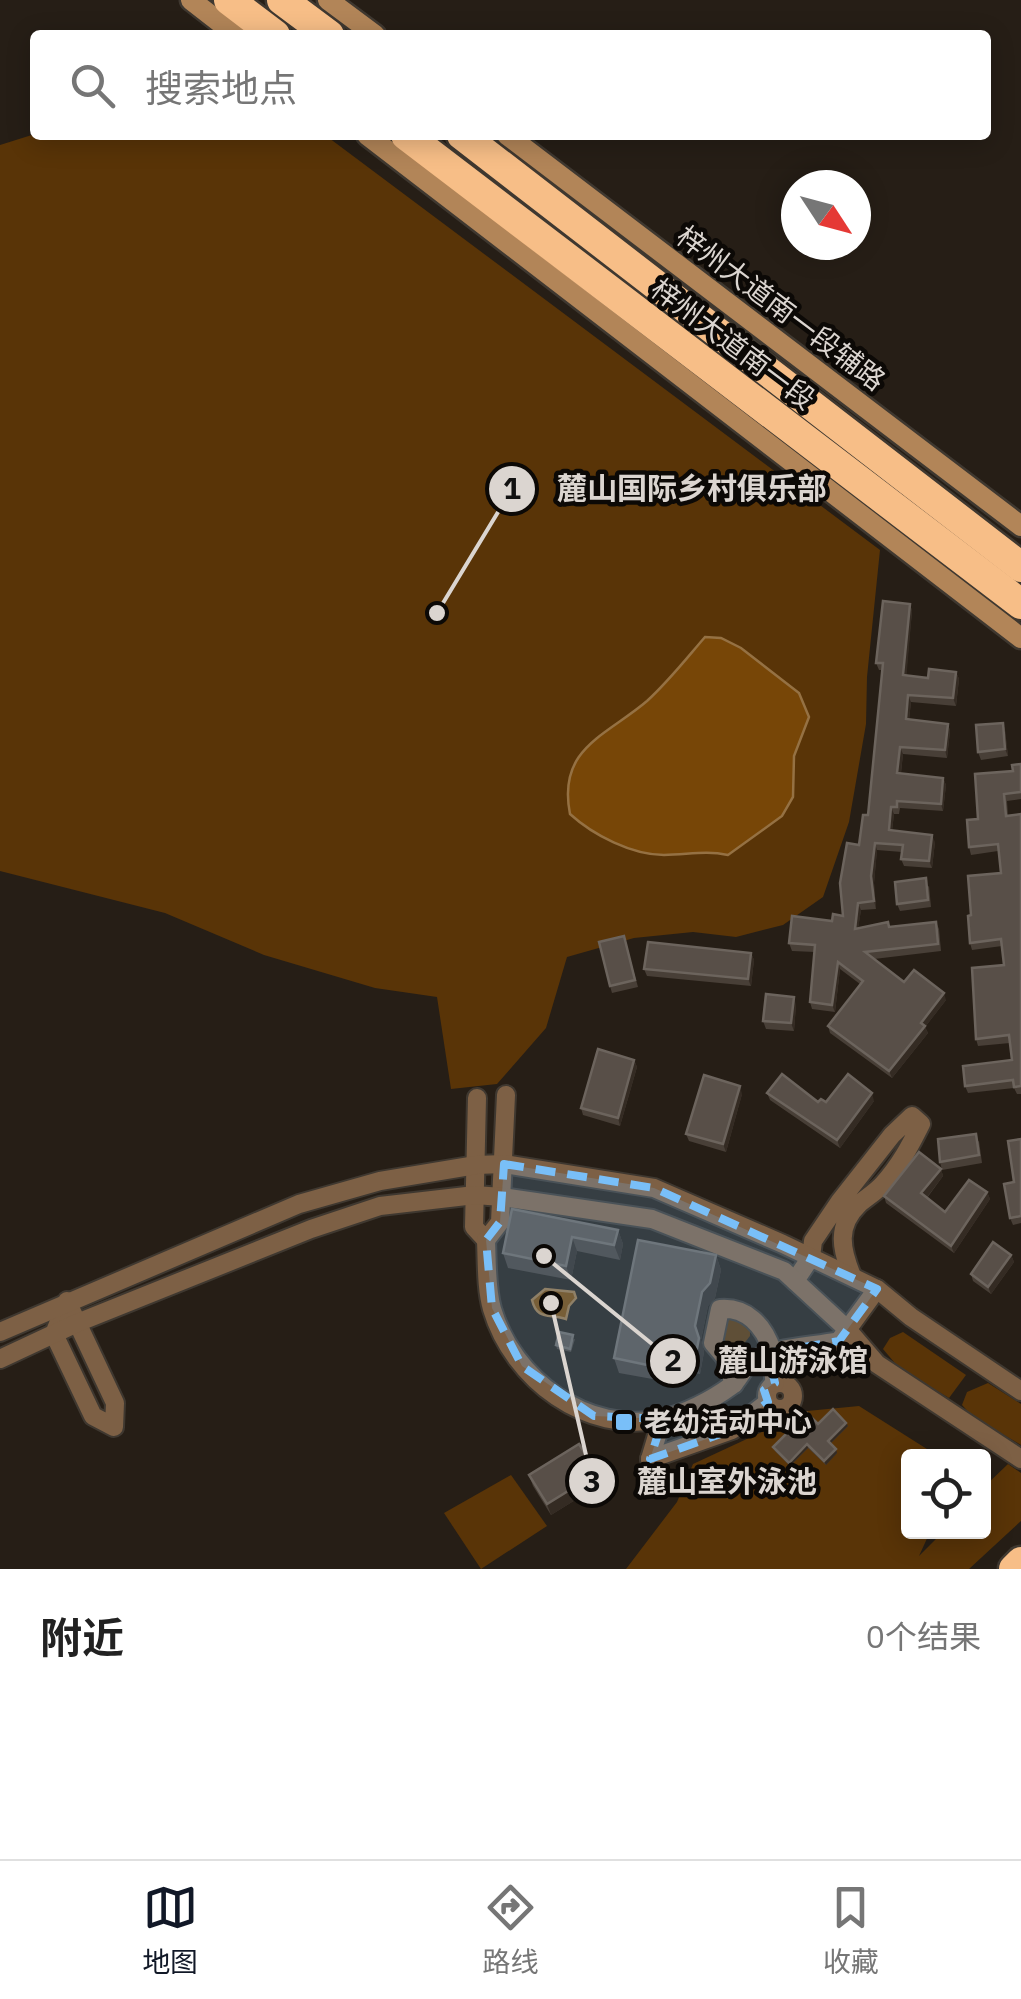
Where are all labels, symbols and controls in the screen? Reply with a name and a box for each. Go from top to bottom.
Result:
search box [30,30,991,140]
icon: search [65,58,120,113]
text: 搜索地点 [145,63,297,112]
north arrow [781,170,871,260]
street label: 梓州大道南一段辅路 [670,219,892,397]
street label: 梓州大道南一段 [645,272,821,416]
callout: 麓山国际乡村俱乐部 [487,459,847,519]
text: 1 [503,468,521,507]
text: 麓山国际乡村俱乐部 [557,468,827,507]
callout: 麓山游泳馆 [648,1331,888,1391]
text: 2 [664,1340,682,1379]
text: 麓山游泳馆 [718,1340,868,1379]
place label: 老幼活动中心 [644,1403,812,1440]
marker: 老幼活动中心 [613,1411,635,1433]
map controls [901,1449,991,1539]
button: locate [901,1449,991,1539]
callout: 麓山室外泳池 [567,1451,837,1511]
text: 3 [583,1461,601,1500]
text: 麓山室外泳池 [637,1461,817,1500]
text: 附近 [40,1610,124,1665]
text: 0个结果 [866,1615,981,1657]
tab: 地图 [142,1880,198,1980]
tab: 路线 [482,1880,539,1980]
tab: 收藏 [823,1880,879,1980]

